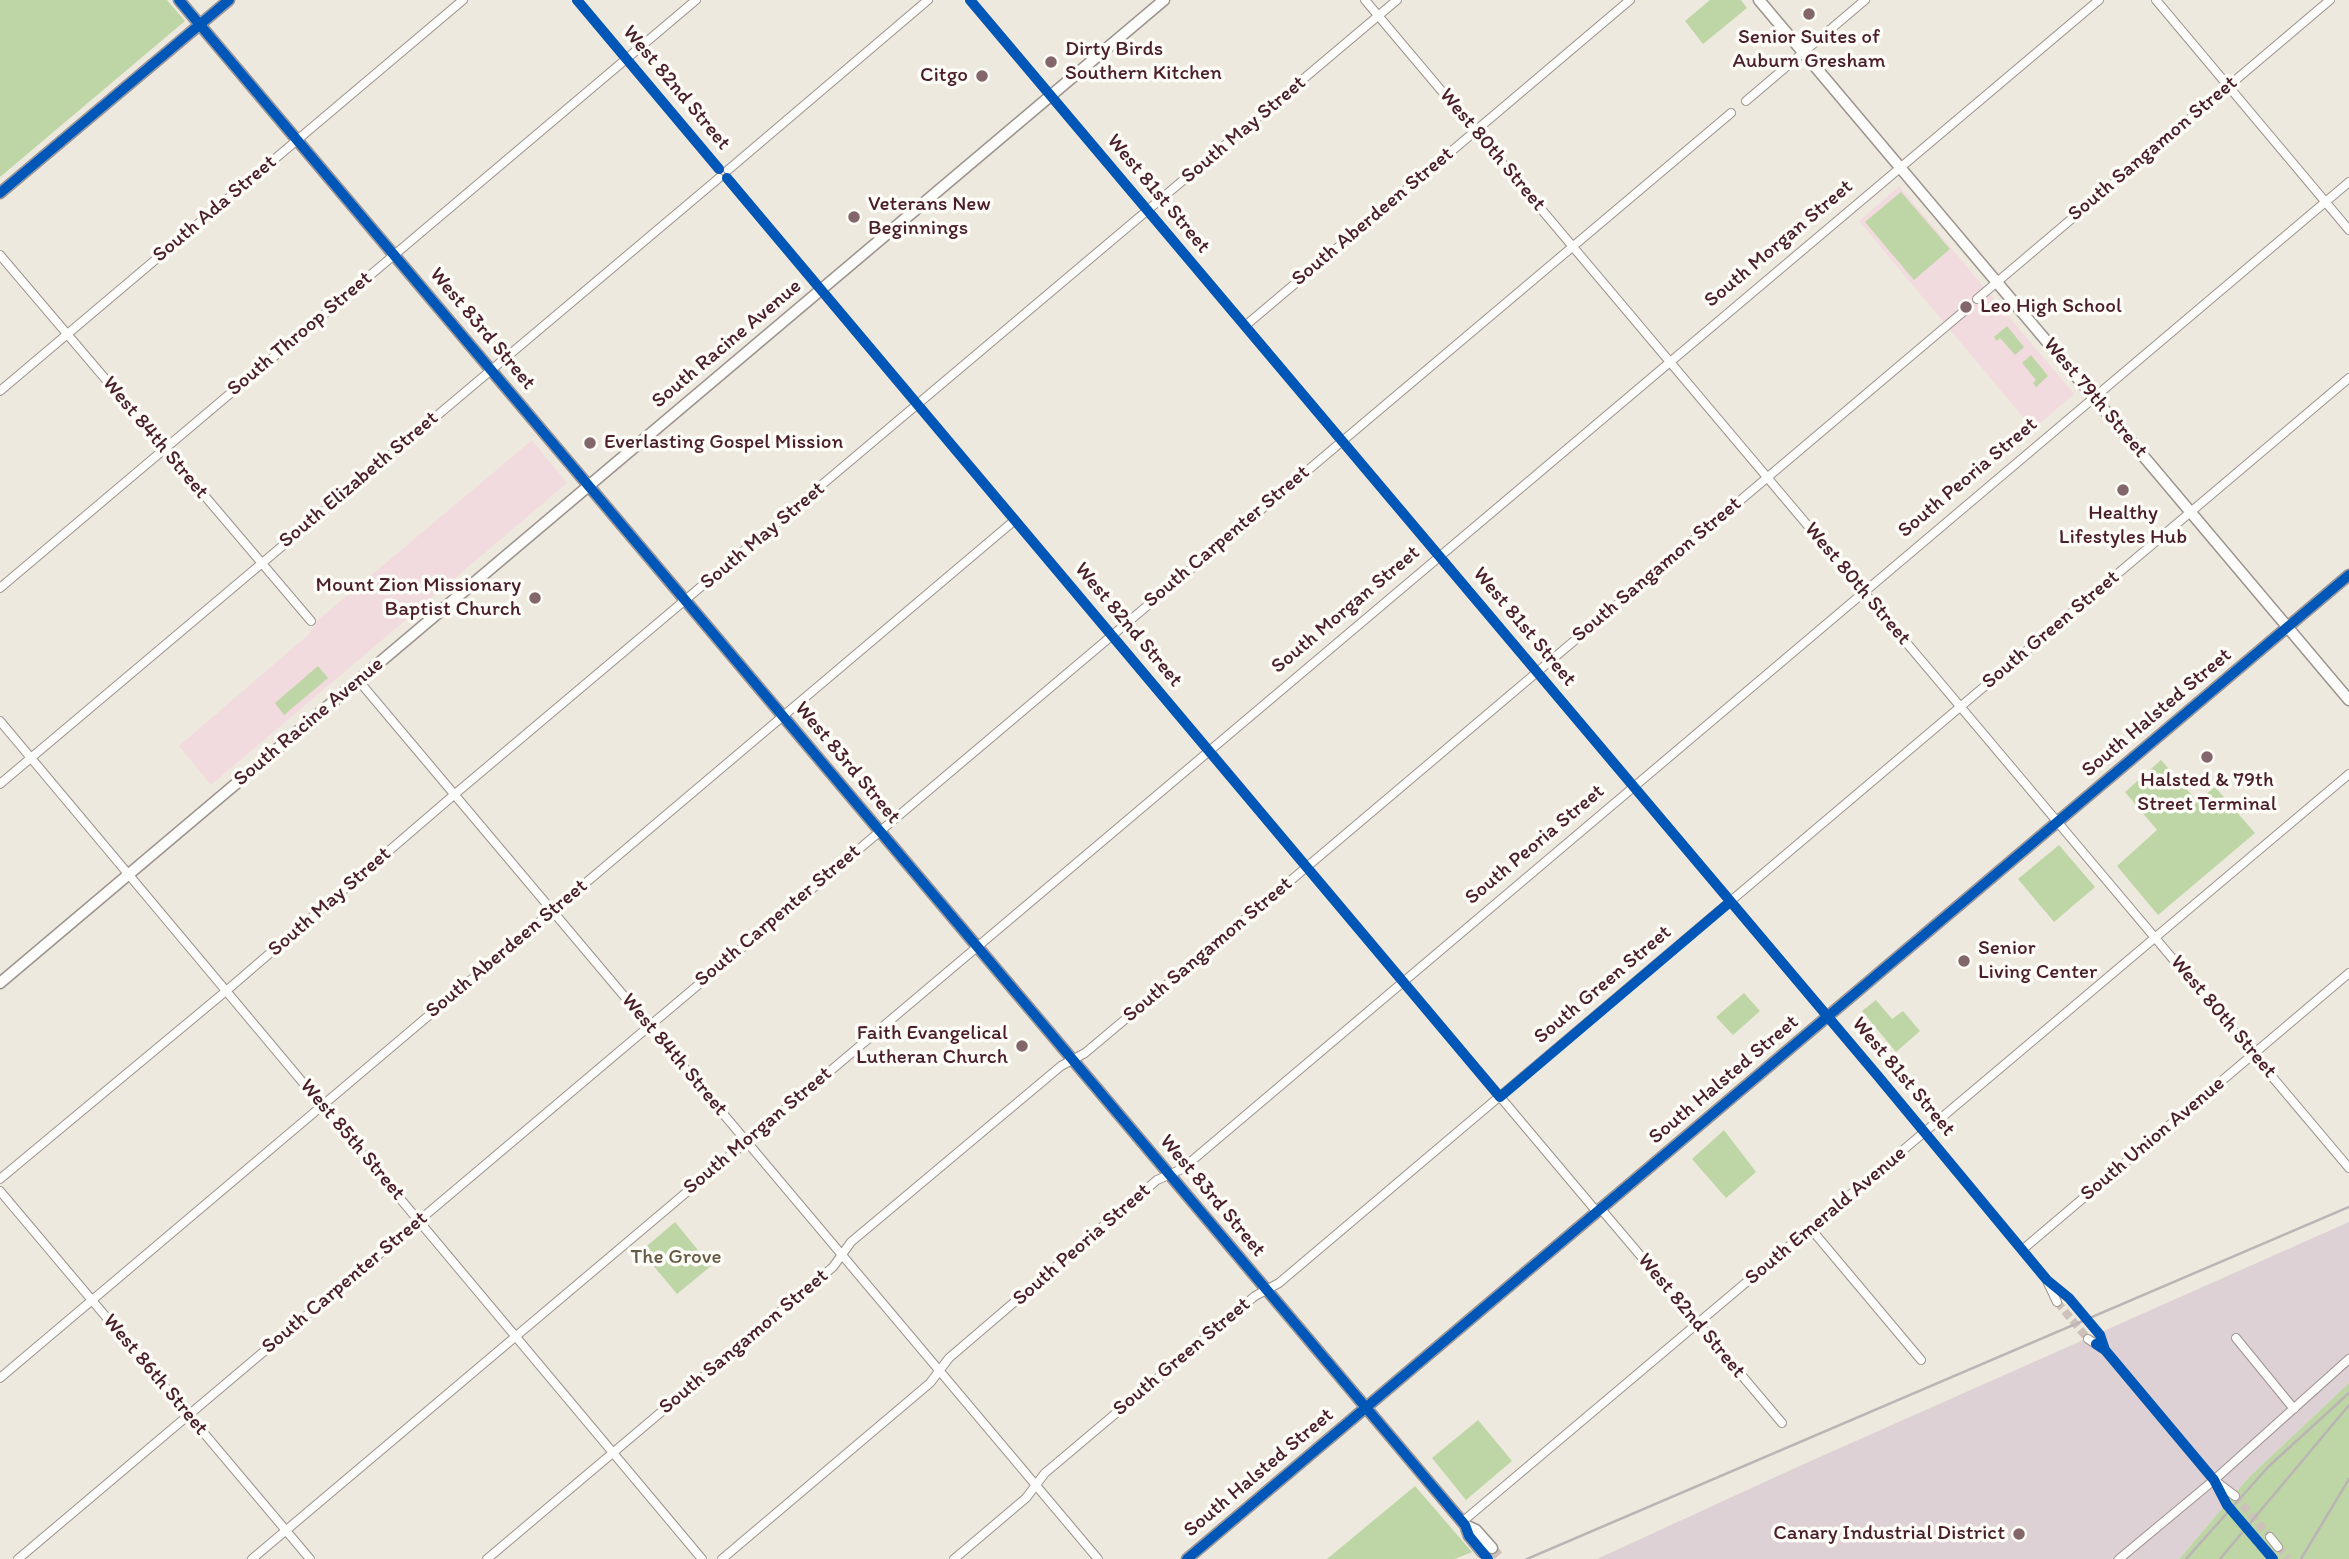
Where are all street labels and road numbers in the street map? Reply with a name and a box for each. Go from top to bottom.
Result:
street label: West 82nd Street [617,21,735,155]
street label: South May Street [1177,71,1311,189]
street label: South Sangamon Street [2063,71,2243,227]
street label: West 80th Street [1433,83,1551,217]
street label: West 81st Street [1101,129,1215,259]
street label: South Aberdeen Street [1287,142,1459,292]
street label: South Ada Street [148,150,282,268]
street label: South Morgan Street [1700,175,1858,313]
street label: West 83rd Street [424,263,540,395]
street label: South Throop Street [223,266,377,402]
street label: South Racine Avenue [647,274,807,414]
street label: West 79th Street [2037,333,2153,463]
street label: West 84th Street [96,372,214,504]
street label: South Elizabeth Street [274,406,444,554]
street label: South Peoria Street [1893,412,2043,544]
street label: South Carpenter Street [1139,460,1315,614]
street label: South May Street [696,477,830,595]
street label: South Sangamon Street [1567,492,1747,648]
street label: West 80th Street [1798,517,1916,651]
street label: South Morgan Street [1267,541,1425,679]
street label: West 82nd Street [1069,558,1187,692]
street label: West 81st Street [1467,562,1581,692]
street label: South Green Street [1977,565,2125,695]
street label: South Halsted Street [2077,643,2237,783]
street label: South Racine Avenue [229,652,389,792]
street label: West 83rd Street [789,697,905,829]
street label: South Peoria Street [1460,779,1610,911]
street label: South Carpenter Street [690,839,866,993]
street label: South May Street [263,842,397,962]
street label: South Sangamon Street [1118,872,1298,1028]
street label: South Aberdeen Street [421,874,593,1024]
street label: South Green Street [1529,920,1677,1050]
street label: West 80th Street [2164,950,2282,1084]
street label: West 84th Street [615,989,733,1121]
street label: South Halsted Street [1644,1010,1804,1150]
street label: West 81st Street [1846,1012,1960,1142]
street label: South Morgan Street [679,1062,837,1200]
street label: South Union Avenue [2076,1071,2230,1207]
street label: West 85th Street [294,1074,410,1206]
street label: West 83rd Street [1154,1130,1270,1262]
street label: South Emerald Avenue [1740,1141,1912,1291]
street label: South Peoria Street [1008,1178,1156,1312]
street label: South Carpenter Street [257,1206,433,1360]
street label: West 82nd Street [1632,1249,1750,1383]
street label: South Sangamon Street [654,1264,834,1420]
street label: South Green Street [1108,1292,1256,1422]
street label: West 86th Street [97,1309,213,1441]
street label: South Halsted Street [1179,1403,1339,1543]

